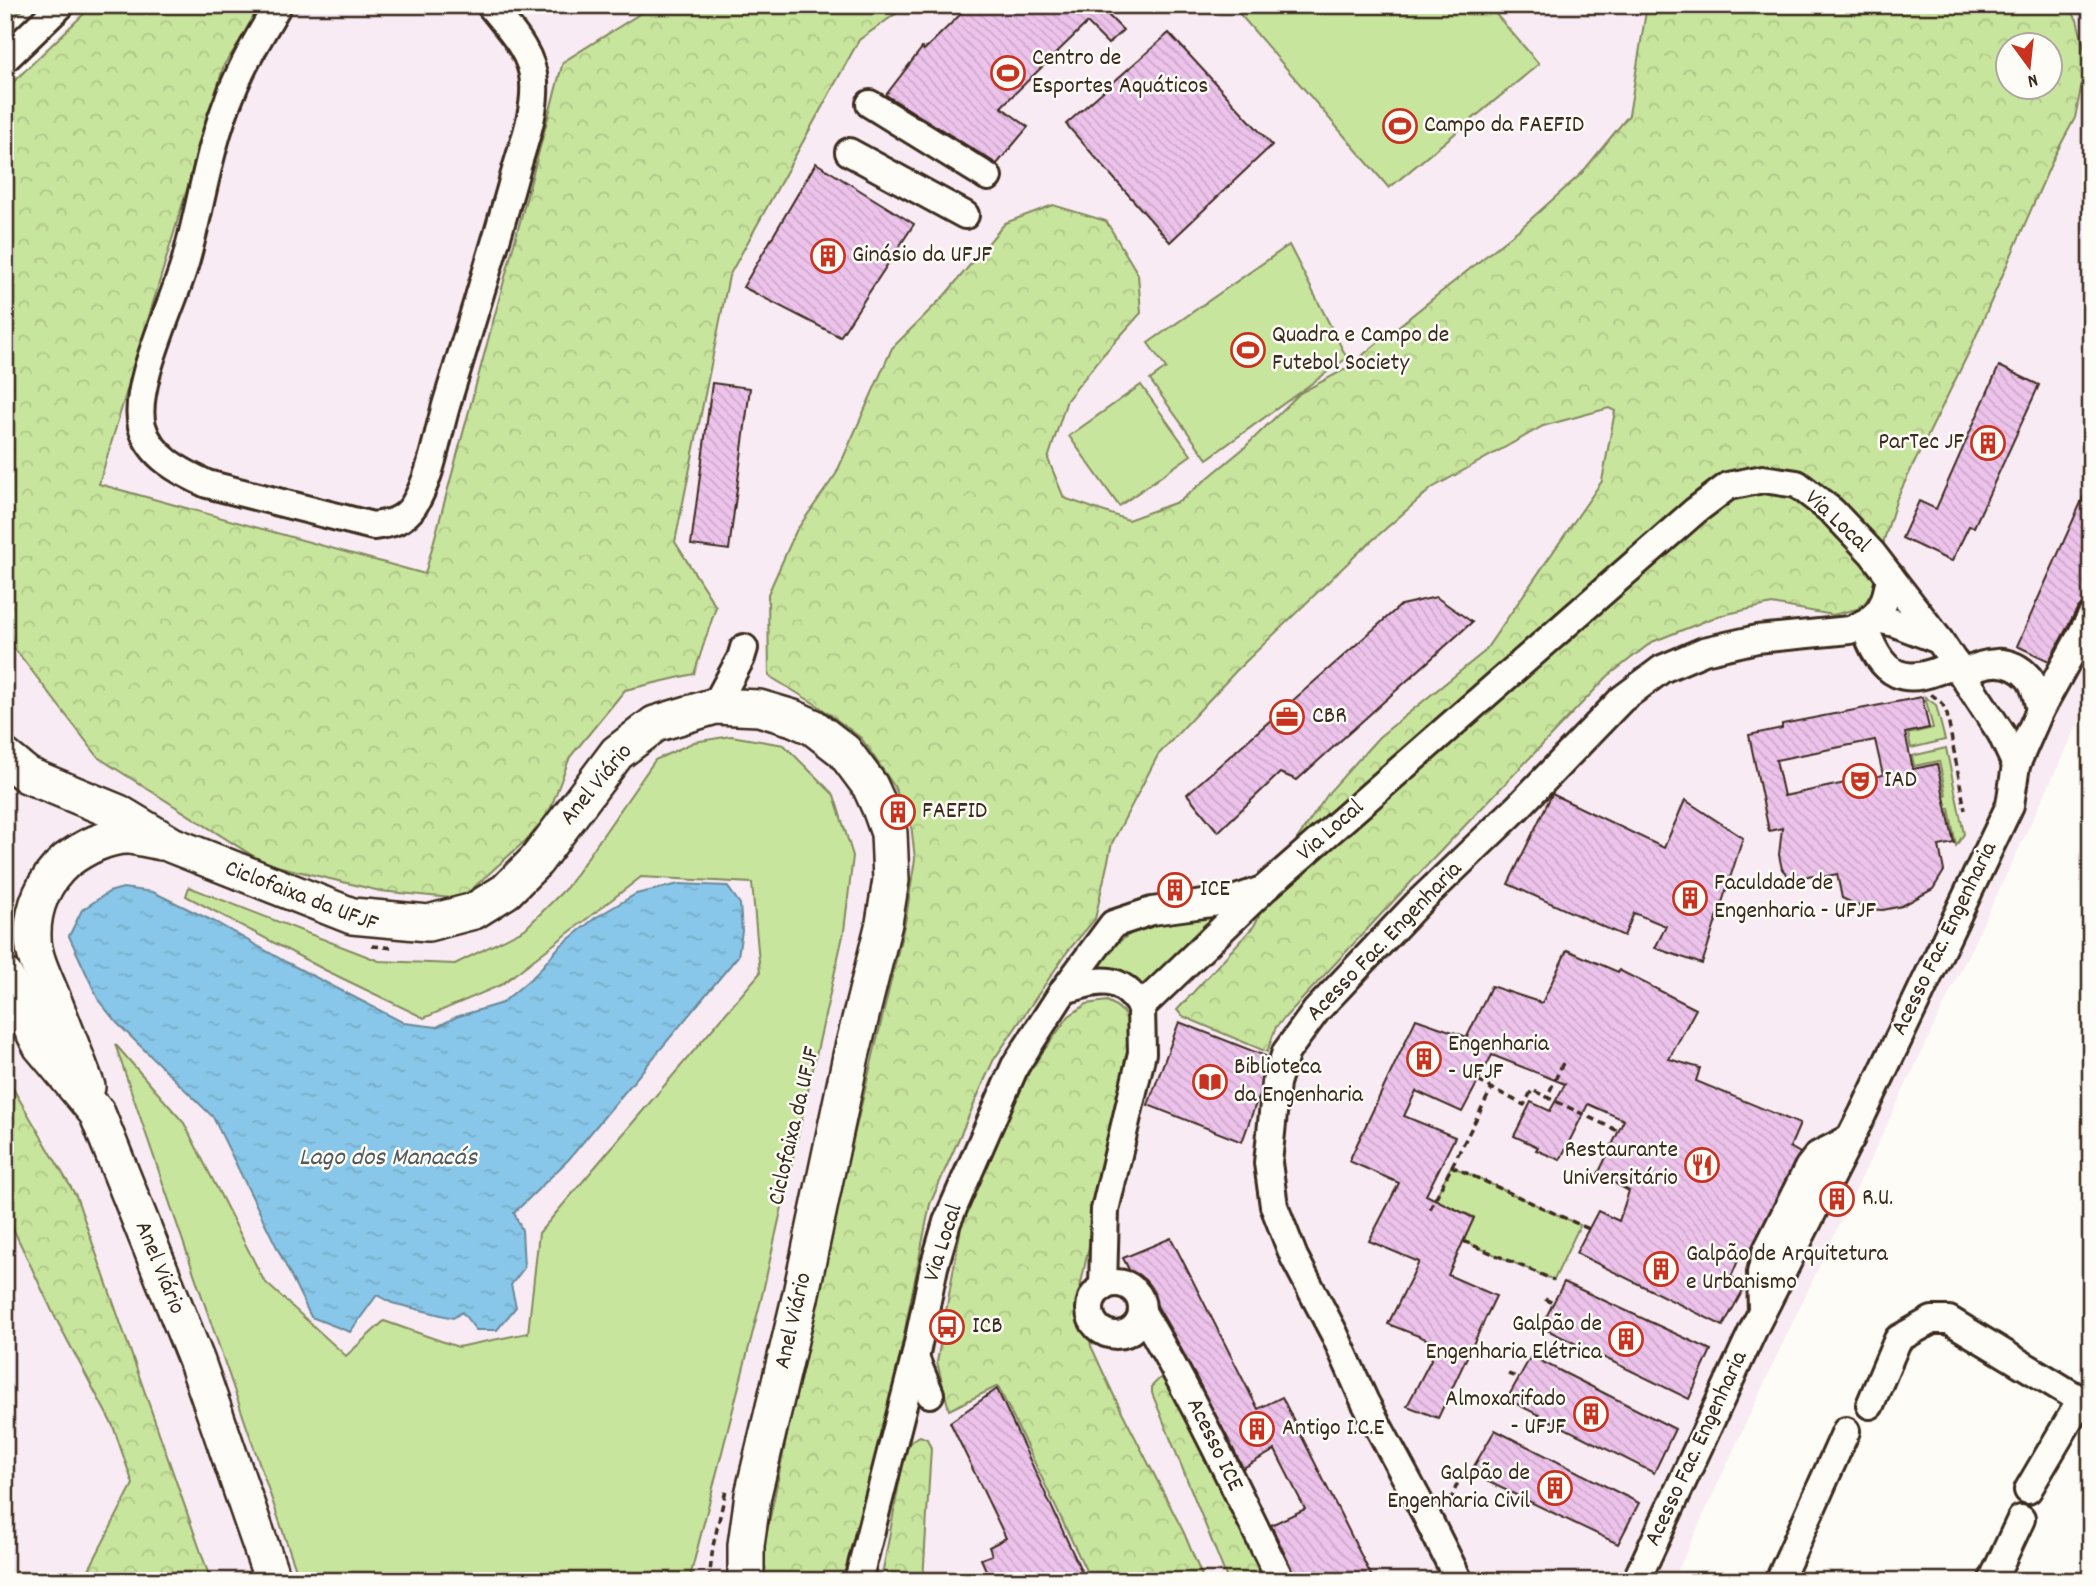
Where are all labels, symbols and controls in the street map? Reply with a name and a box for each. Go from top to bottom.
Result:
north arrow [1994,32,2064,102]
place label: Centro de Esportes Aquáticos [1032,42,1208,104]
sports icon: Centro de Esportes Aquáticos [989,54,1027,92]
text: N [2024,65,2041,93]
sports icon: Campo da FAEFID [1381,107,1419,145]
place label: Campo da FAEFID [1424,109,1584,143]
building icon: Ginásio da UFJF [809,237,847,275]
place label: Ginásio da UFJF [852,239,992,273]
place label: Quadra e Campo de Futebol Society [1272,319,1449,381]
sports icon: Quadra e Campo de Futebol Society [1229,331,1267,369]
building icon: ParTec JF [1969,424,2007,462]
place label: ParTec JF [1878,426,1964,460]
street label: Via Local [1796,482,1878,562]
office icon: CBR [1268,698,1306,736]
place label: CBR [1312,700,1347,734]
street label: Anel Viário [553,737,641,833]
theatre icon: IAD [1841,762,1879,800]
place label: IAD [1884,764,1917,798]
street label: Via Local [1290,792,1372,870]
building icon: FAEFID [879,793,917,831]
place label: FAEFID [922,795,987,829]
street label: Acesso Fac. Engenharia [1883,836,2007,1042]
street label: Ciclofaixa da UFJF [219,852,383,942]
street label: Acesso Fac. Engenharia [1299,854,1471,1030]
place label: Faculdade de Engenharia - UFJF [1714,867,1876,929]
building icon: ICE [1156,871,1194,909]
place label: ICE [1200,873,1230,907]
building icon: Faculdade de Engenharia - UFJF [1671,879,1709,917]
place label: Engenharia - UFJF [1448,1028,1550,1090]
building icon: Engenharia - UFJF [1405,1040,1443,1078]
street label: Ciclofaixa da UFJF [760,1043,830,1209]
place label: Biblioteca da Engenharia [1234,1051,1364,1113]
library icon: Biblioteca da Engenharia [1191,1063,1229,1101]
place label: Restaurante Universitário [1562,1134,1678,1196]
water label: Lago dos Manacás [299,1140,478,1177]
restaurant icon: Restaurante Universitário [1683,1146,1721,1184]
building icon: R.U. [1818,1180,1856,1218]
place label: R.U. [1862,1182,1893,1216]
street label: Via Local [916,1200,973,1286]
street label: Anel Viário [125,1216,193,1320]
place label: Galpão de Arquitetura e Urbanismo [1686,1238,1889,1300]
building icon: Galpão de Arquitetura e Urbanismo [1642,1250,1680,1288]
street label: Anel Viário [766,1270,822,1372]
bus stop icon: ICB [928,1308,966,1346]
place label: Galpão de Engenharia Elétrica [1426,1308,1603,1370]
place label: ICB [972,1310,1003,1344]
building icon: Galpão de Engenharia Elétrica [1607,1320,1645,1358]
street label: Acesso Fac. Engenharia [1637,1345,1757,1552]
place label: Almoxarifado - UFJF [1445,1383,1566,1445]
street label: Acesso ICE [1177,1393,1251,1497]
building icon: Almoxarifado - UFJF [1572,1395,1610,1433]
building icon: Antigo I.C.E [1238,1410,1276,1448]
place label: Antigo I.C.E [1282,1412,1384,1446]
place label: Galpão de Engenharia Civil [1387,1457,1530,1519]
building icon: Galpão de Engenharia Civil [1536,1469,1574,1507]

